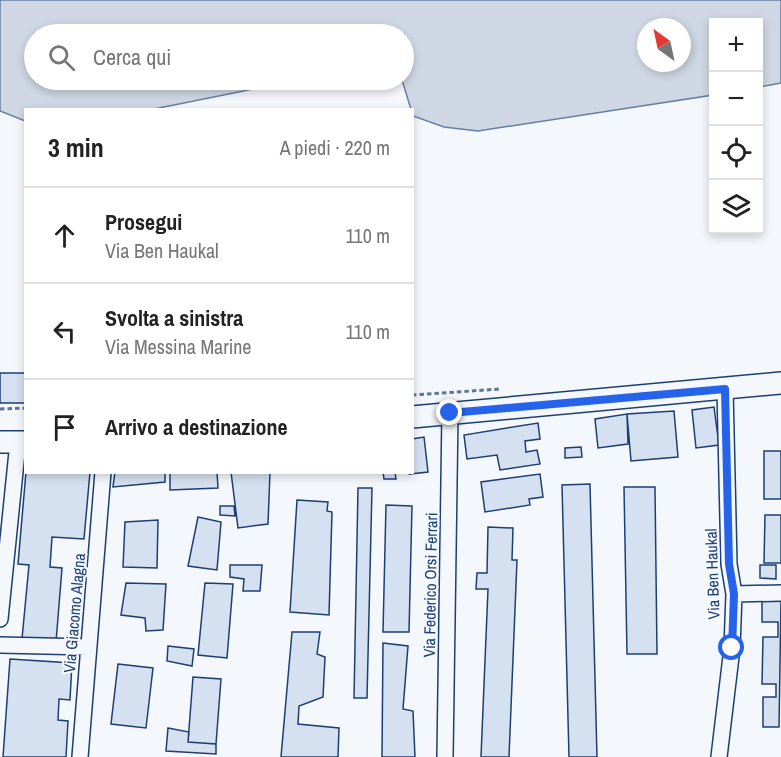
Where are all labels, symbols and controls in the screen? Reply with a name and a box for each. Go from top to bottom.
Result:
north arrow [637,18,691,72]
map controls [709,18,763,234]
button: + [709,18,763,72]
search box [24,24,414,90]
icon: search [45,41,78,74]
text: Cerca qui [93,42,171,72]
button: − [709,72,763,126]
button: locate [709,126,763,180]
text: 3 min [48,130,104,165]
text: A piedi · 220 m [280,134,390,161]
button: layers [709,180,763,234]
text: Prosegui [105,207,182,237]
icon: ahead [48,219,81,252]
text: 110 m [346,222,390,249]
text: Via Ben Haukal [105,237,219,264]
text: Svolta a sinistra [105,303,243,333]
icon: left [48,315,81,348]
text: 110 m [346,318,390,345]
text: Via Messina Marine [105,333,251,360]
route end [436,399,462,425]
icon: arrive [48,411,81,444]
text: Arrivo a destinazione [105,412,287,442]
street label: Via Federico Orsi Ferrari [418,512,442,658]
street label: Via Ben Haukal [699,528,725,620]
street label: Via Giacomo Alagna [58,552,90,674]
route start [718,634,744,660]

